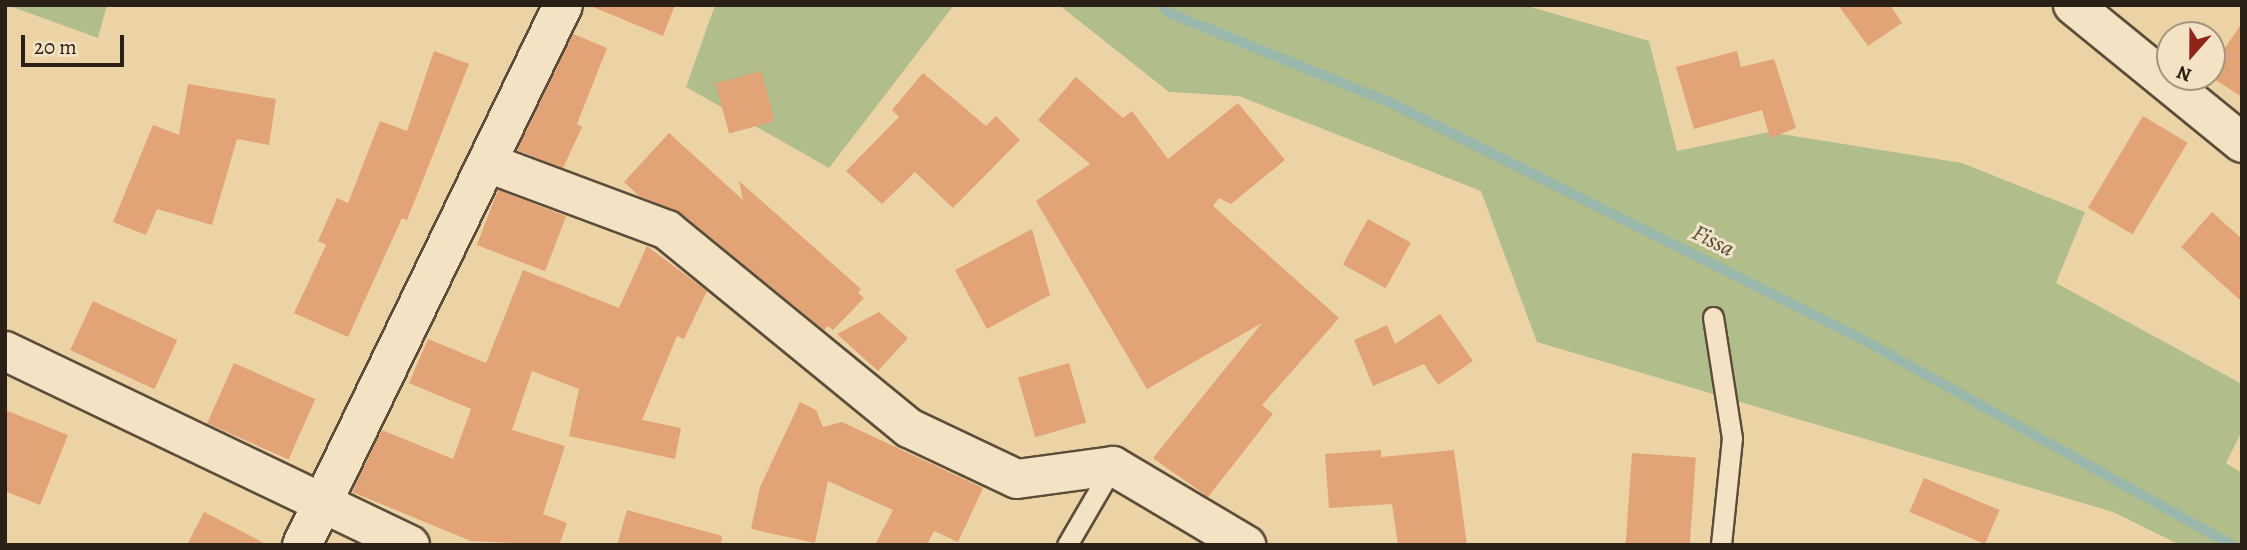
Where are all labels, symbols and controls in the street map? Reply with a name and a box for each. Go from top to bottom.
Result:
scale bar [24,21,128,65]
north arrow [2156,21,2226,91]
text: 20 m [34,33,77,61]
text: N [2173,59,2195,88]
water label: Fissa [1688,219,1738,263]

